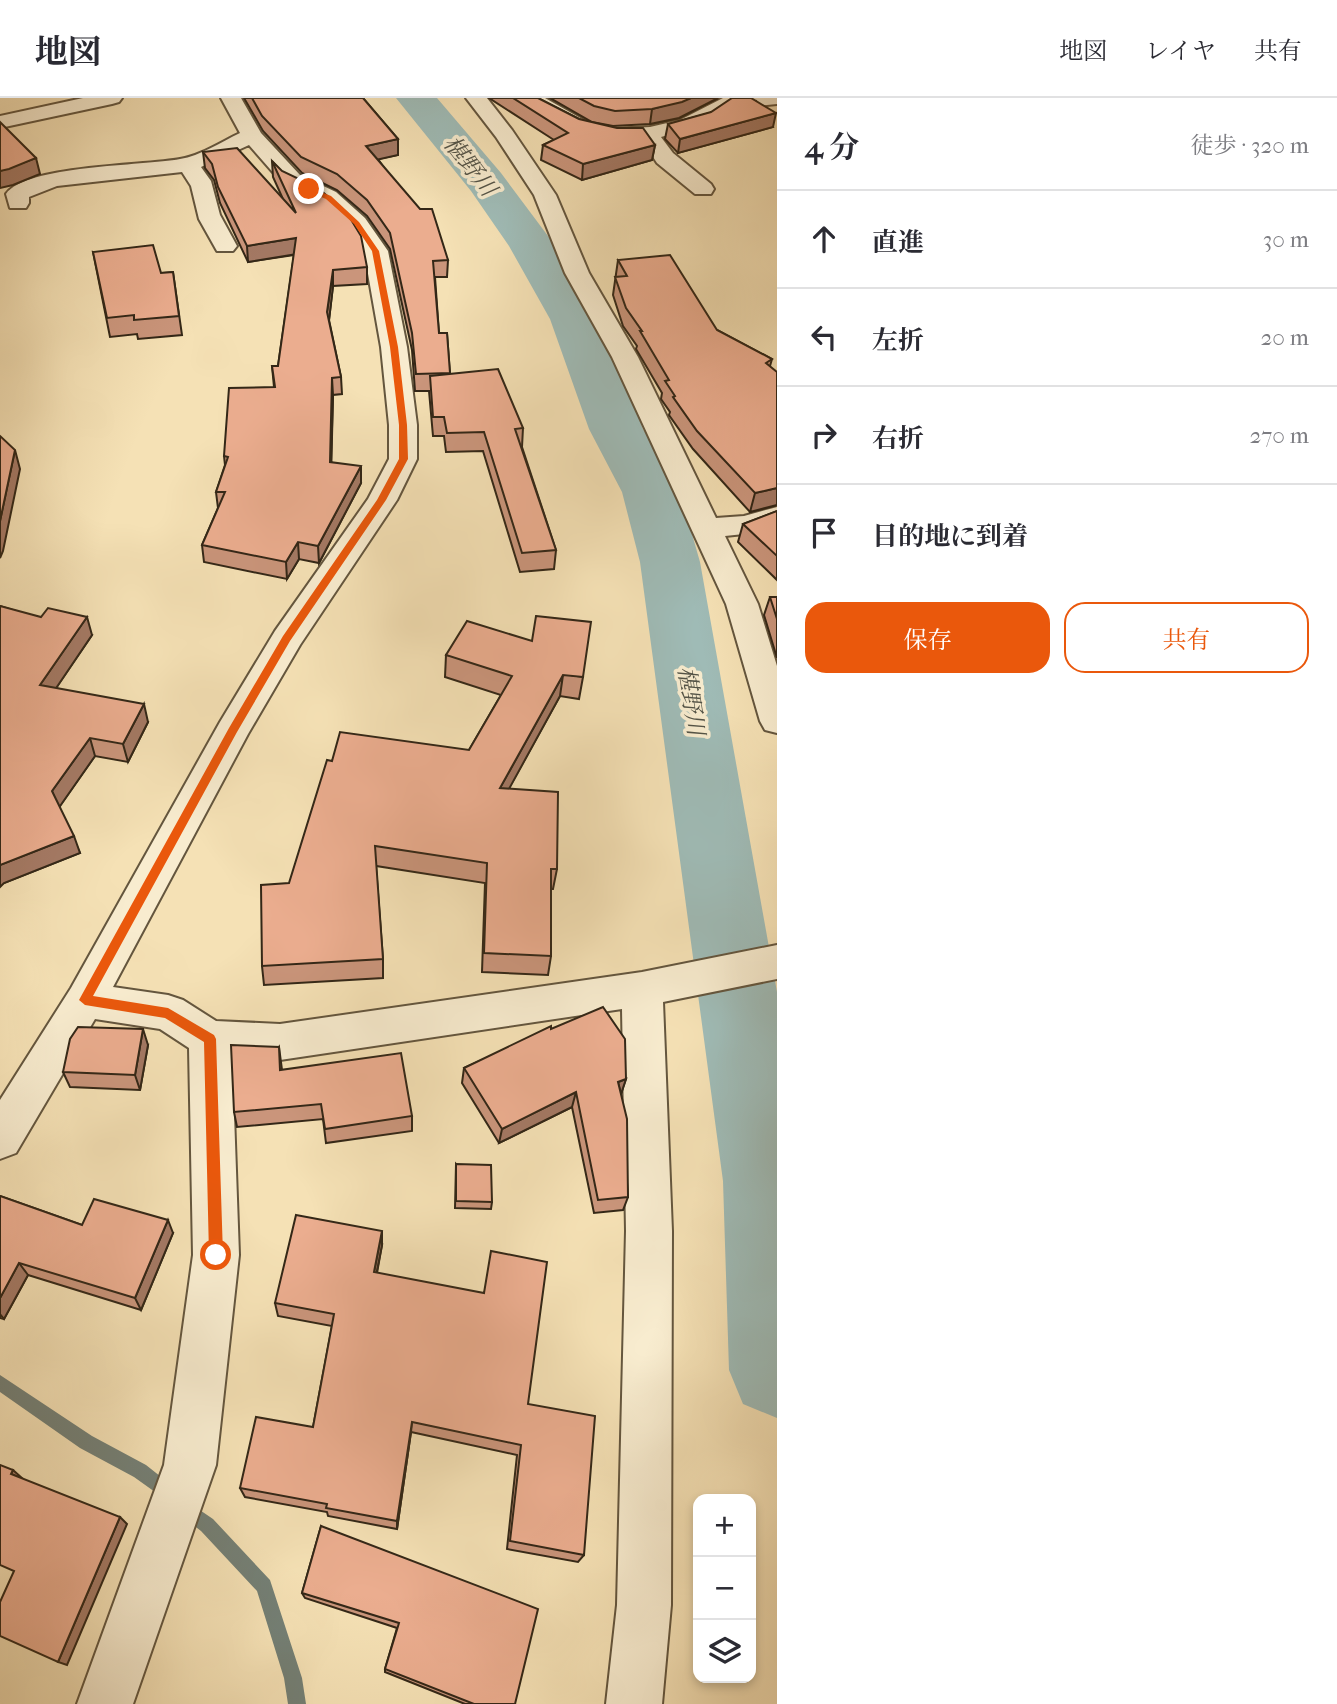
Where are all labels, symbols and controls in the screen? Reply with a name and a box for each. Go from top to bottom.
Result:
text: 地図 [35,33,101,72]
text: 地図 [1059,37,1107,65]
text: レイヤ [1145,37,1216,65]
text: 共有 [1254,37,1302,65]
text: 4 分 [805,130,859,165]
water label: 椹野川 [438,131,504,204]
text: 徒歩 · 320 m [1190,132,1309,159]
route end [293,173,324,204]
icon: ahead [805,220,843,258]
text: 30 m [1263,226,1309,253]
text: 直進 [872,227,924,258]
icon: left [805,318,843,356]
text: 20 m [1260,324,1309,351]
text: 左折 [872,325,924,356]
icon: right [805,416,843,454]
text: 270 m [1249,422,1309,449]
text: 右折 [872,423,924,454]
icon: arrive [805,514,843,552]
text: 目的地に到着 [872,521,1028,552]
button: 保存 [805,602,1050,673]
button: 共有 [1064,602,1309,673]
water label: 椹野川 [672,665,710,740]
route start [200,1239,231,1270]
map controls [693,1494,756,1683]
button: + [693,1494,756,1557]
button: − [693,1557,756,1620]
button: layers [693,1620,756,1683]

